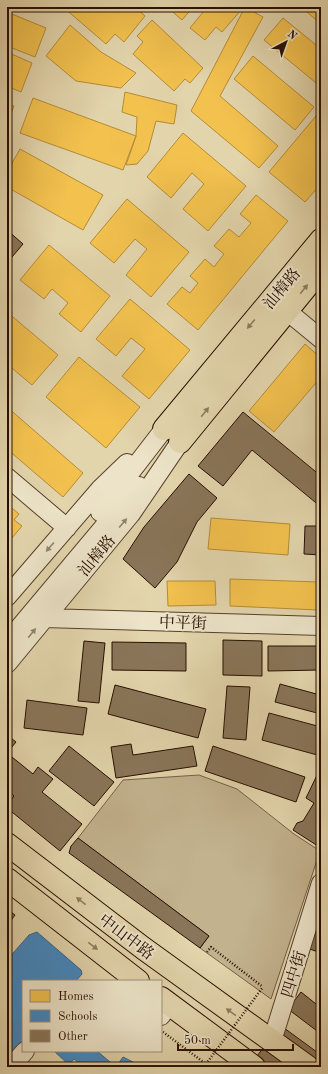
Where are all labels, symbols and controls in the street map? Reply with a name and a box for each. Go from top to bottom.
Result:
north arrow [266,22,306,62]
text: N [285,29,299,43]
street label: 汕樟路 [259,264,304,313]
one-way arrow [300,284,309,295]
one-way arrow [247,319,256,329]
one-way arrow [200,406,209,417]
one-way arrow [119,517,128,528]
street label: 汕樟路 [74,531,119,580]
one-way arrow [45,542,54,553]
street label: 中平街 [159,613,207,633]
one-way arrow [27,628,36,639]
one-way arrow [76,897,87,905]
street label: 中山中路 [95,910,157,963]
one-way arrow [87,942,98,950]
street label: 四中街 [278,949,310,1000]
legend [22,980,162,1052]
text: Homes [58,991,94,1003]
one-way arrow [226,1008,236,1016]
text: Schools [58,1011,98,1023]
scale bar [178,1026,293,1052]
text: Other [58,1031,88,1043]
text: 50 m [184,1034,211,1047]

